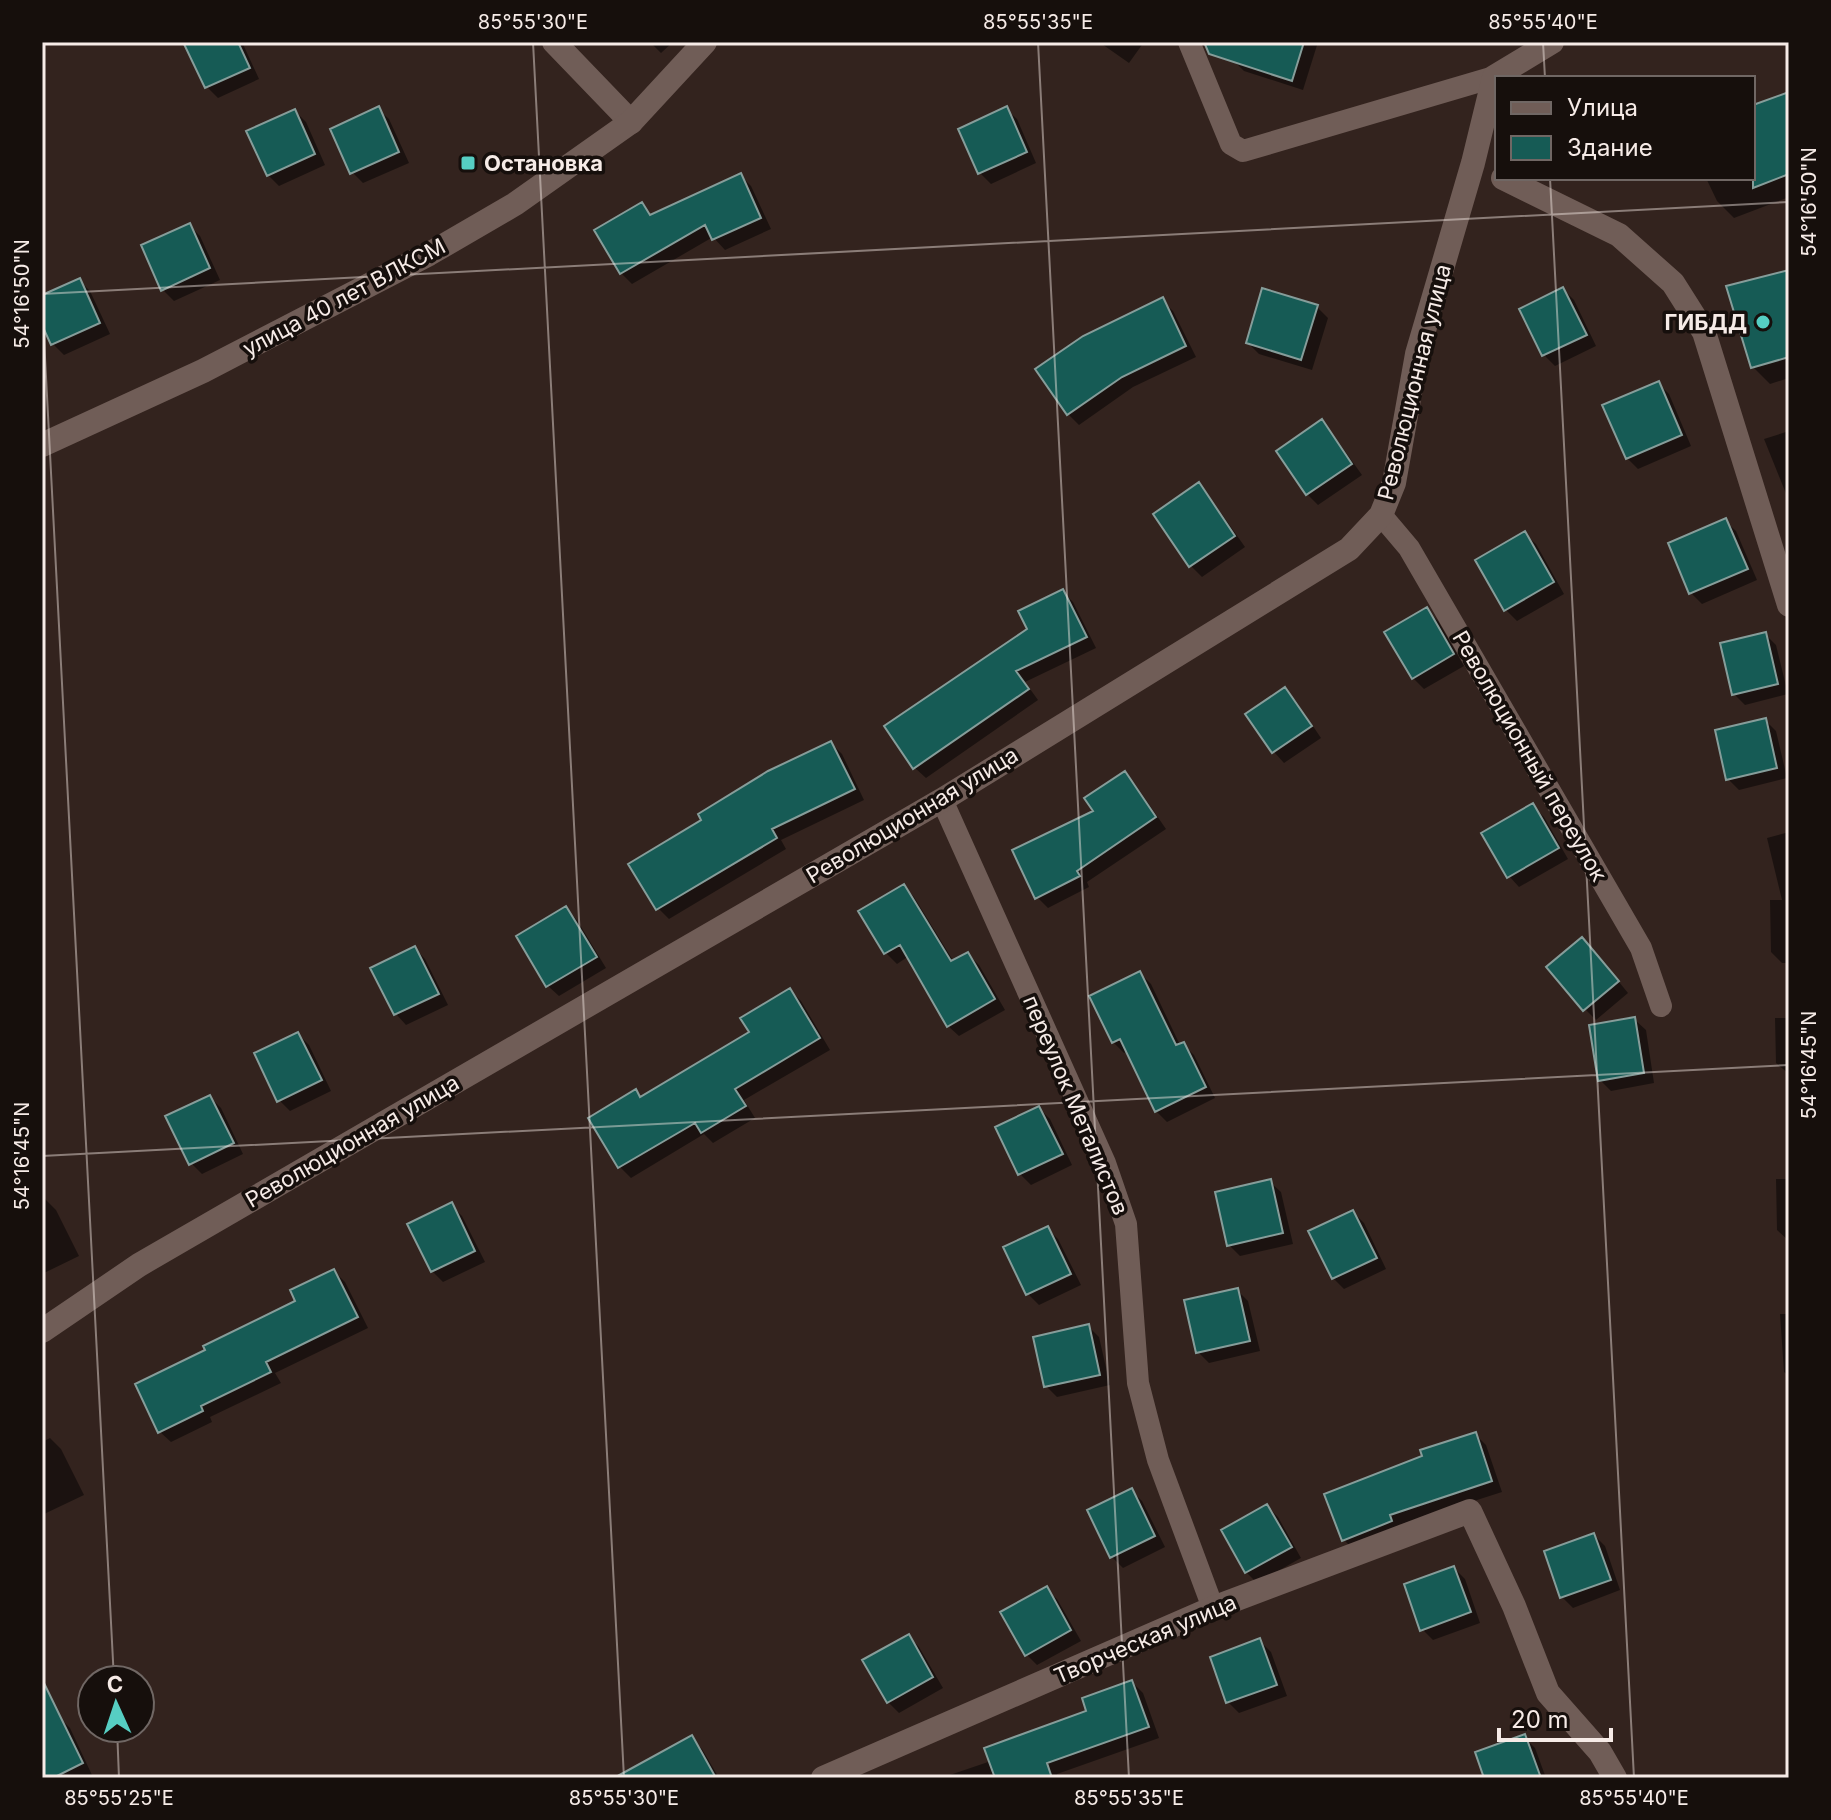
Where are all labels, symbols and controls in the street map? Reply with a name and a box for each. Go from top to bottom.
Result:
text: 85°55'30"E [478,10,588,34]
text: 85°55'35"E [983,10,1093,34]
text: 85°55'40"E [1488,10,1598,34]
legend [1495,76,1755,180]
text: Улица [1567,93,1638,122]
text: Здание [1567,133,1653,162]
text: 54°16'50"N [1797,147,1821,257]
place label: Остановка [484,150,603,176]
marker: Остановка [459,154,477,172]
street label: улица 40 лет ВЛКСМ [238,233,450,361]
text: 54°16'50"N [10,239,34,349]
street label: Революционная улица [1372,261,1456,503]
place label: ГИБДД [1665,309,1747,335]
marker: ГИБДД [1754,313,1772,331]
street label: Революционный переулок [1447,626,1613,886]
street label: Революционная улица [802,741,1022,889]
street label: переулок Металистов [1018,991,1134,1219]
text: 54°16'45"N [1797,1011,1821,1119]
street label: Революционная улица [241,1069,463,1213]
text: 54°16'45"N [10,1102,34,1210]
street label: Творческая улица [1050,1589,1240,1689]
north arrow [76,1664,156,1744]
text: С [106,1671,124,1697]
scale bar [1499,1692,1611,1742]
text: 20 m [1511,1705,1569,1734]
text: 85°55'25"E [64,1786,174,1810]
text: 85°55'30"E [569,1786,679,1810]
text: 85°55'35"E [1074,1786,1184,1810]
text: 85°55'40"E [1579,1786,1689,1810]

